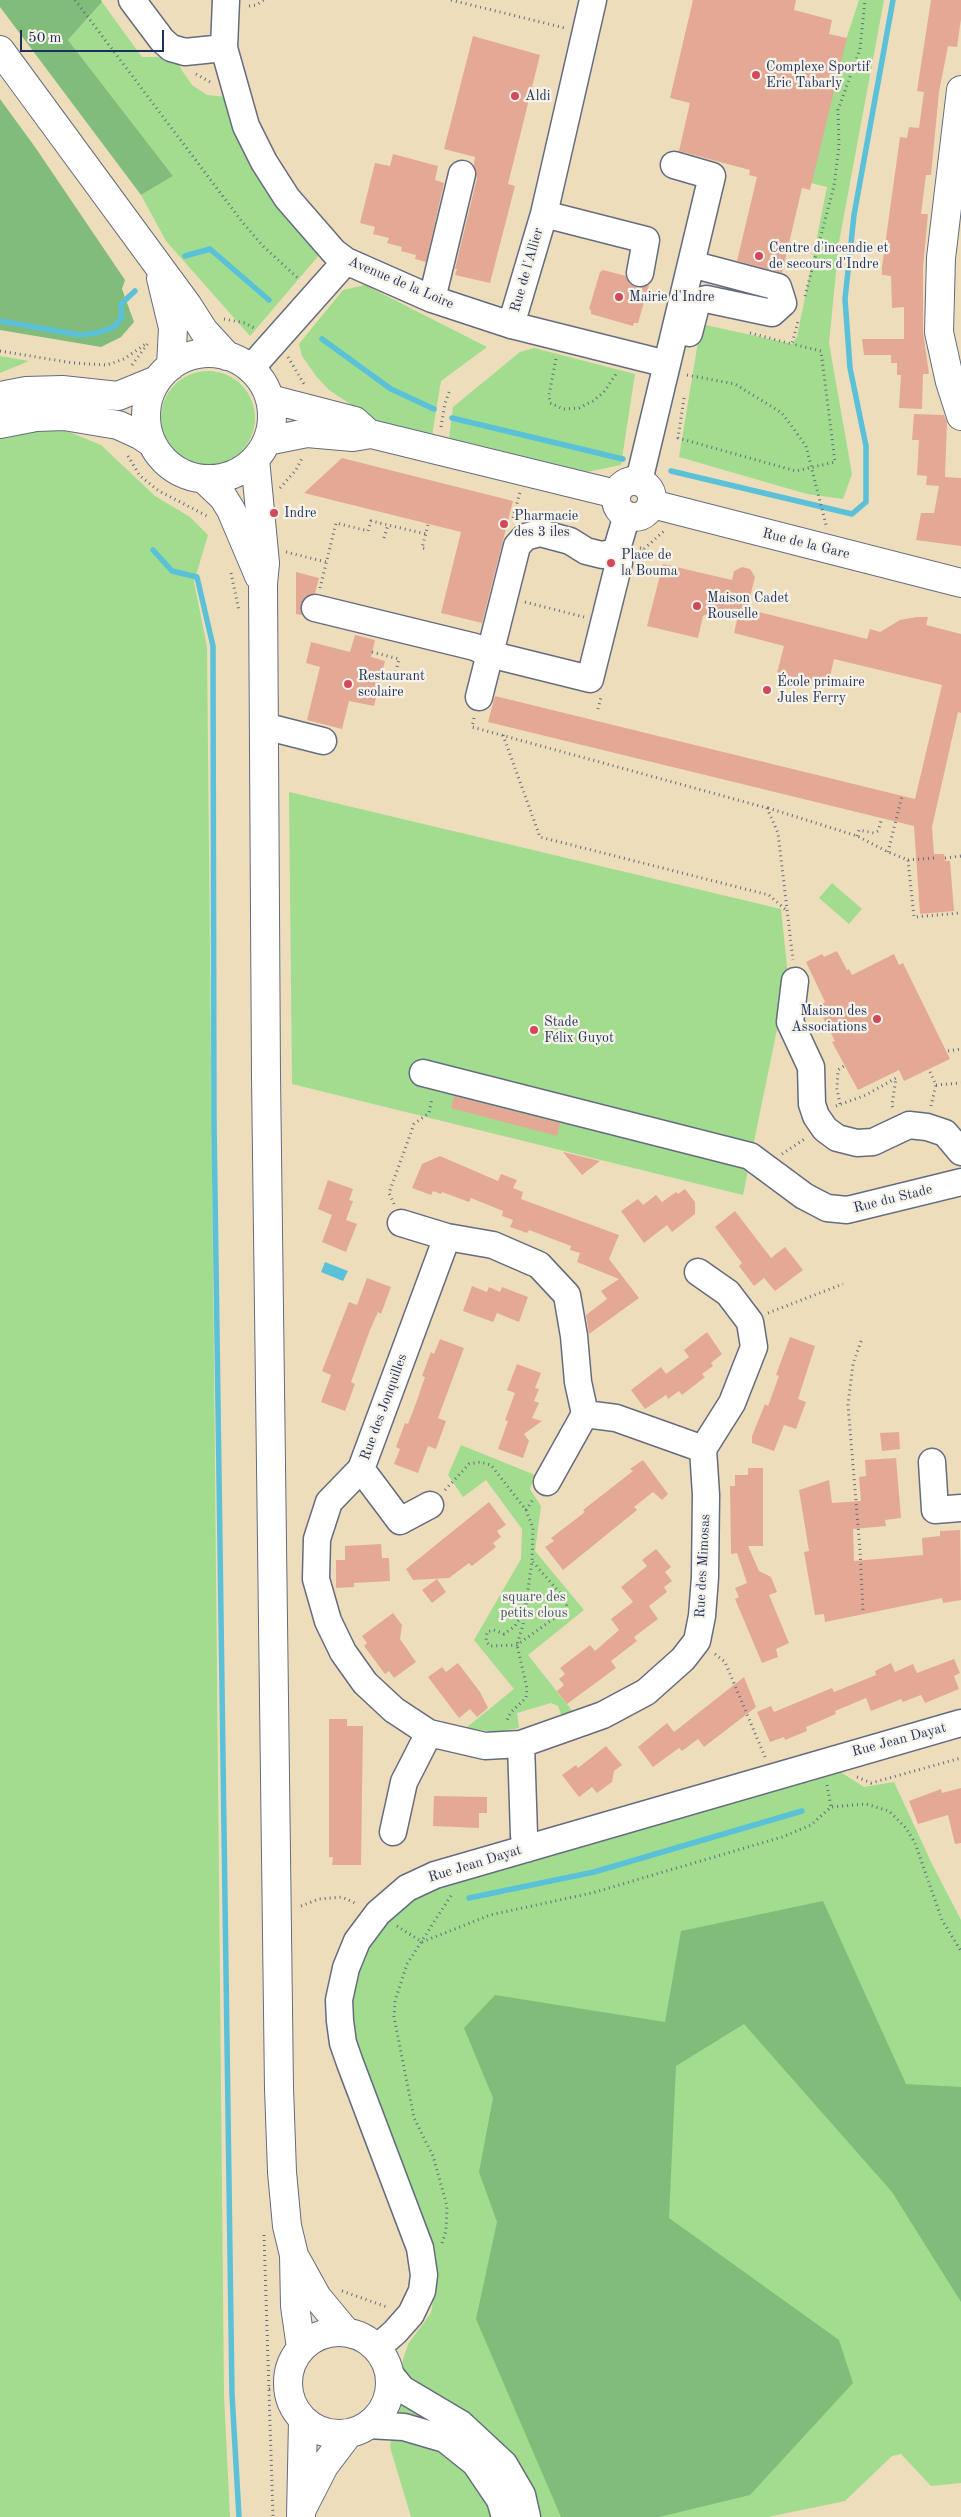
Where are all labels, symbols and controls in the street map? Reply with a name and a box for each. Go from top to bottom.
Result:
scale bar [22,20,166,52]
text: 50 m [28,31,62,46]
place label: Complexe Sportif Eric Tabarly [766,59,870,92]
marker: Complexe Sportif Eric Tabarly [750,69,762,81]
place label: Aldi [525,88,551,104]
marker: Aldi [509,90,521,102]
street label: Rue de l'Allier [507,226,547,314]
place label: Centre d'incendie et de secours d'Indre [769,240,888,272]
marker: Centre d'incendie et de secours d'Indre [753,250,765,262]
street label: Avenue de la Loire [346,253,456,313]
place label: Mairie d'Indre [629,289,715,305]
marker: Mairie d'Indre [613,291,625,303]
place label: Indre [284,505,317,521]
marker: Indre [268,507,280,519]
place label: Pharmacie des 3 iles [514,508,578,540]
marker: Pharmacie des 3 iles [498,518,510,530]
street label: Rue de la Gare [761,525,851,563]
place label: Place de la Bouma [621,547,678,580]
marker: Place de la Bouma [605,557,617,569]
place label: Maison Cadet Rouselle [707,590,789,622]
marker: Maison Cadet Rouselle [691,600,703,612]
place label: Restaurant scolaire [358,668,425,700]
place label: École primaire Jules Ferry [777,674,865,706]
marker: Restaurant scolaire [342,678,354,690]
marker: École primaire Jules Ferry [761,684,773,696]
place label: Maison des Associations [791,1003,867,1036]
marker: Maison des Associations [871,1013,883,1025]
place label: Stade Félix Guyot [544,1014,614,1046]
marker: Stade Félix Guyot [528,1024,540,1036]
street label: Rue du Stade [852,1181,934,1217]
street label: Rue des Jonquilles [357,1351,411,1463]
street label: Rue des Mimosas [692,1514,714,1618]
park label: square des petits clous [500,1589,568,1621]
street label: Rue Jean Dayat [850,1719,948,1761]
street label: Rue Jean Dayat [426,1842,524,1886]

